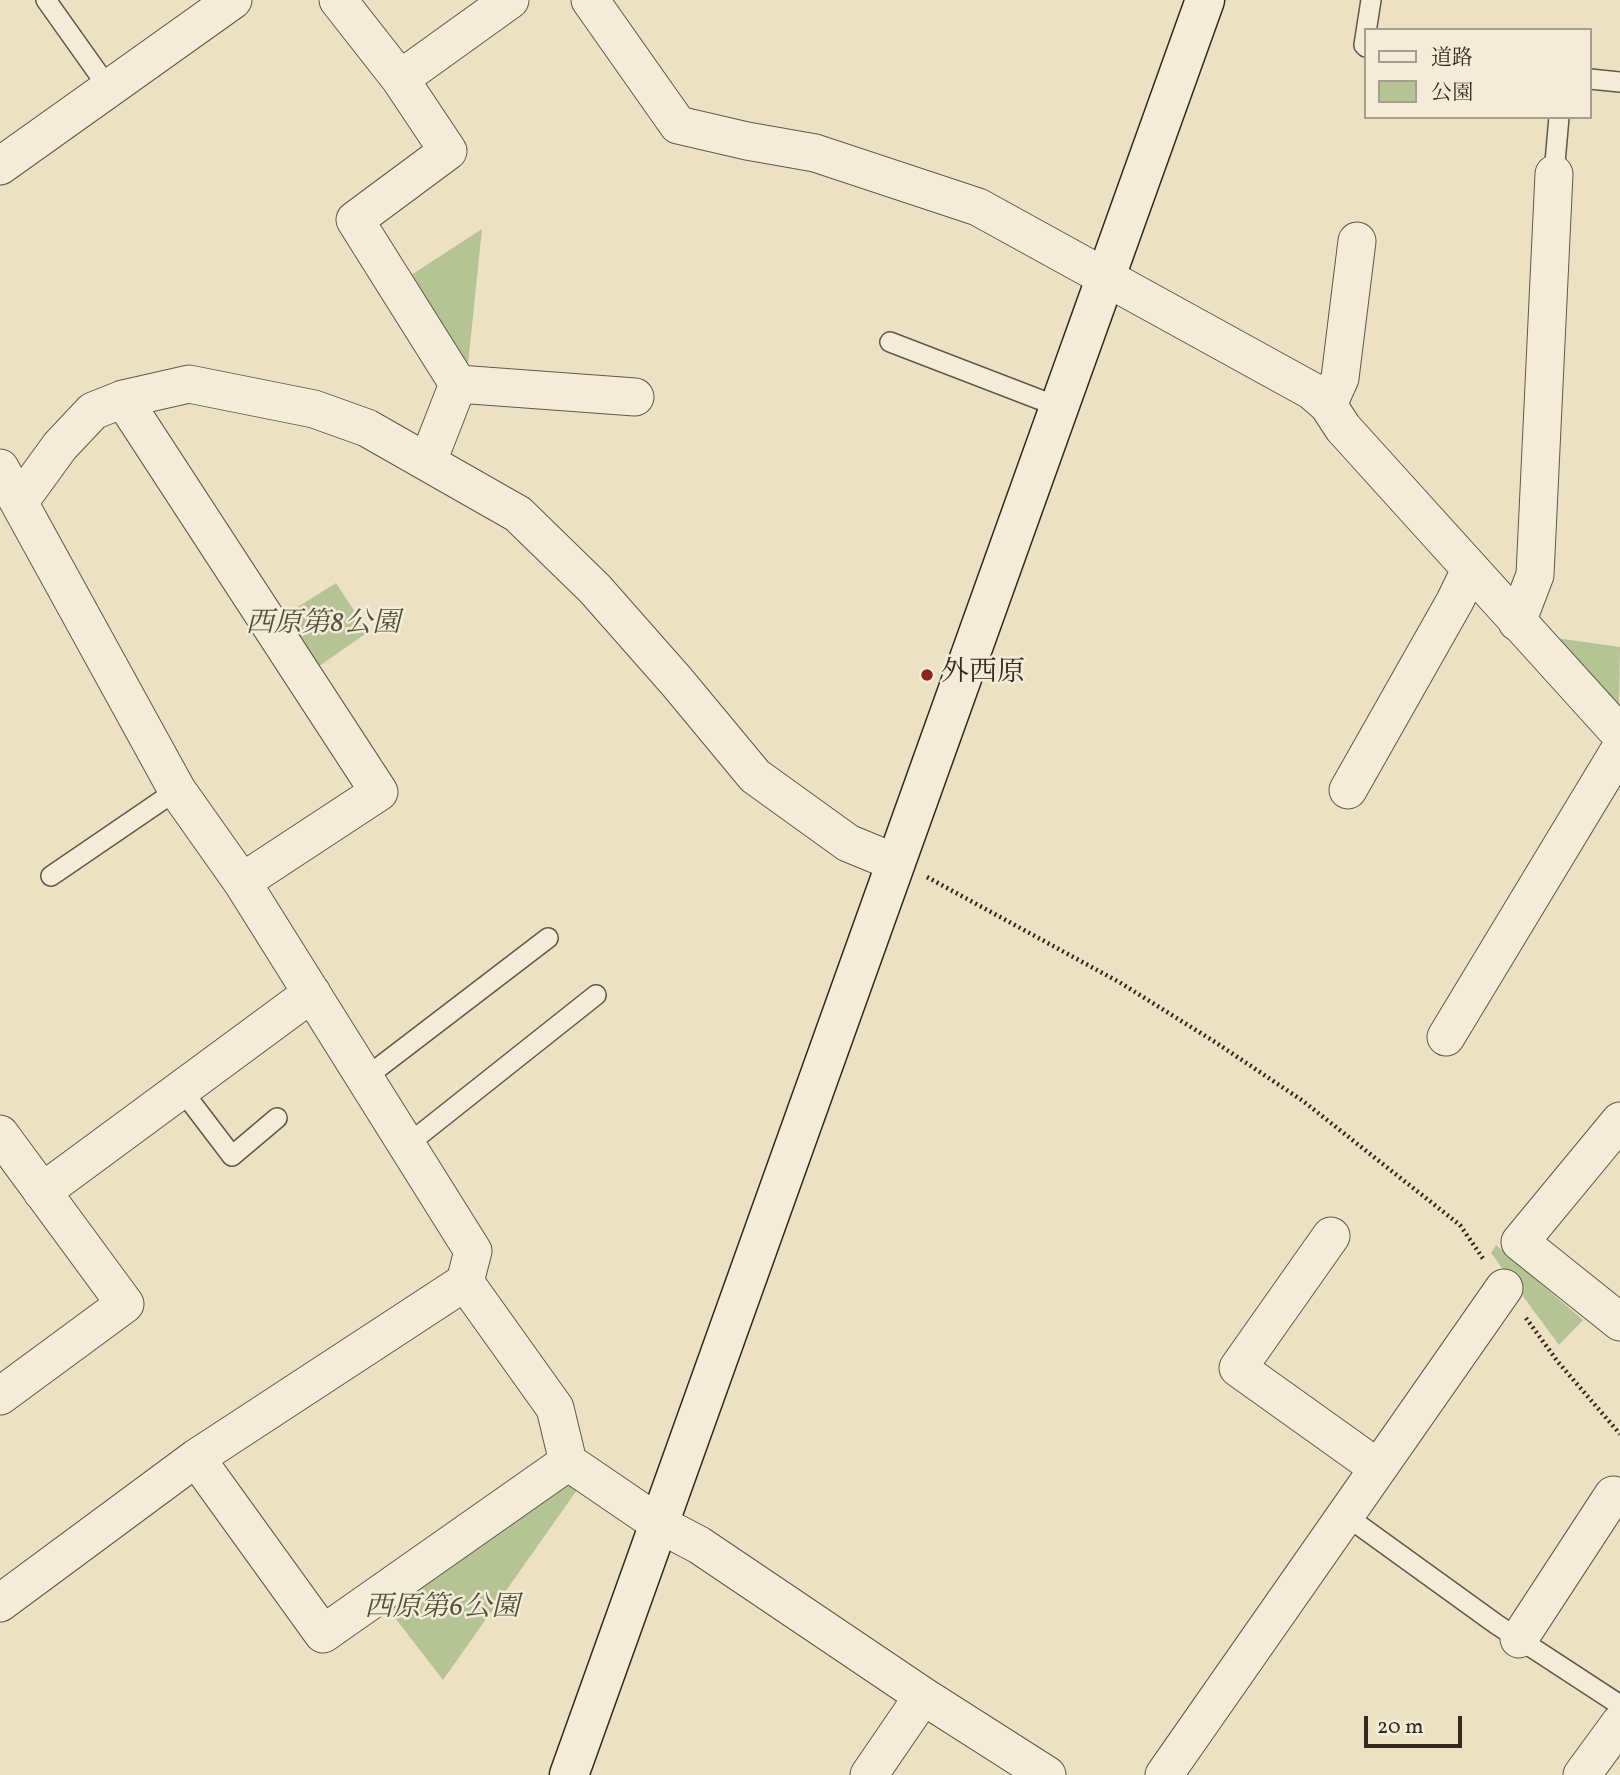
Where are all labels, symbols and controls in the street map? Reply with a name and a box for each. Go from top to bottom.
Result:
legend [1364,28,1592,119]
text: 道路 [1431,44,1473,73]
text: 公園 [1431,79,1473,108]
park label: 西原第8公園 [246,609,400,643]
place label: 外西原 [941,658,1025,692]
marker: 外西原 [919,667,935,683]
park label: 西原第6公園 [364,1593,520,1627]
scale bar [1368,1702,1466,1746]
text: 20 m [1377,1713,1423,1742]

